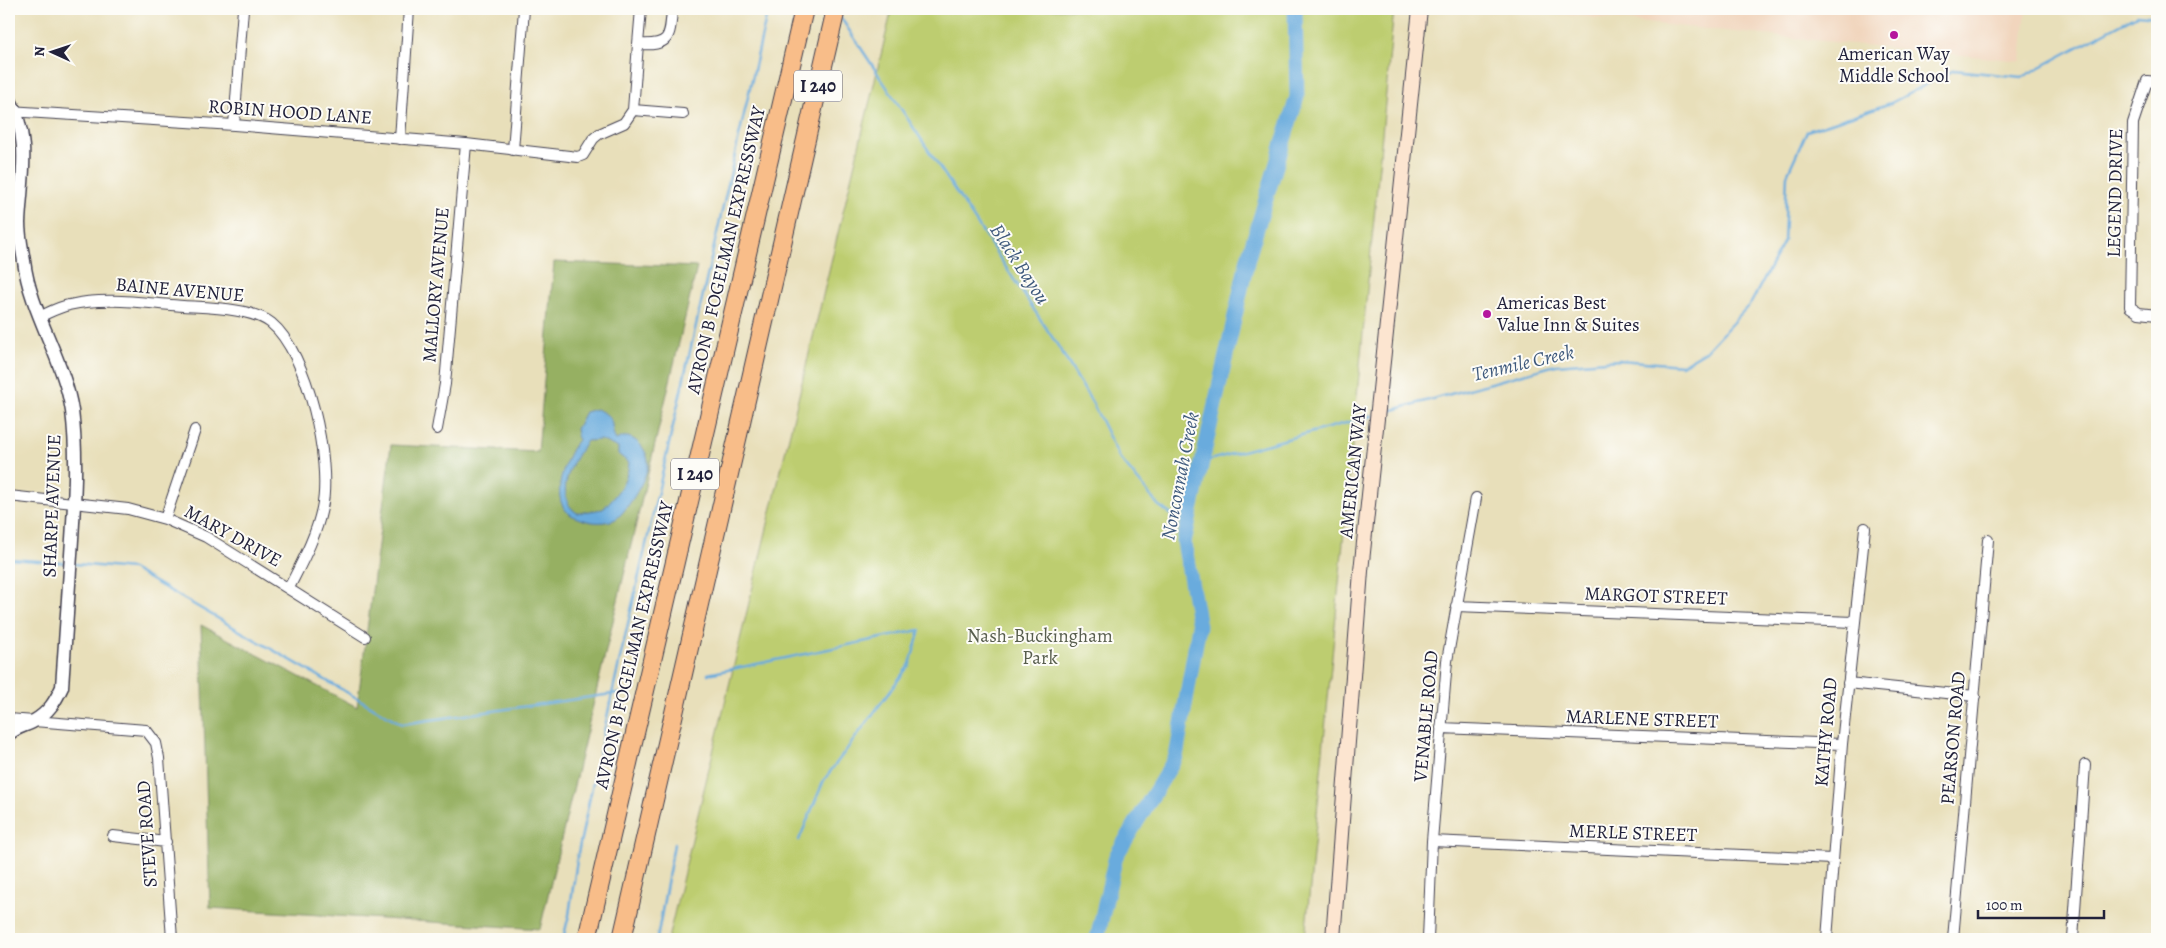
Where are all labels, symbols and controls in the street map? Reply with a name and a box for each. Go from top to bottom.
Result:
north arrow [28,28,78,78]
marker: American Way Middle School [1888,29,1900,41]
place label: American Way Middle School [1837,41,1950,89]
text: N [30,46,49,57]
road number: I 240 [794,70,842,102]
street label: ROBIN HOOD LANE [207,93,373,131]
street label: AVRON B FOGELMAN EXPRESSWAY [680,103,772,397]
street label: LEGEND DRIVE [2101,128,2129,258]
street label: MALLORY AVENUE [416,206,456,364]
water label: Black Bayou [984,218,1056,310]
street label: BAINE AVENUE [115,271,245,309]
place label: Americas Best Value Inn & Suites [1496,290,1640,338]
marker: Americas Best Value Inn & Suites [1481,308,1493,320]
water label: Tenmile Creek [1470,338,1577,388]
street label: AMERICAN WAY [1333,402,1373,540]
water label: Nonconnah Creek [1154,410,1206,542]
street label: SHARPE AVENUE [37,434,67,578]
road number: I 240 [671,458,719,489]
street label: AVRON B FOGELMAN EXPRESSWAY [588,498,680,792]
street label: MARY DRIVE [180,499,286,573]
street label: MARGOT STREET [1584,581,1729,612]
park label: Nash-Buckingham Park [967,623,1113,671]
street label: VENABLE ROAD [1407,649,1445,784]
street label: PEARSON ROAD [1934,670,1972,806]
street label: KATHY ROAD [1808,676,1844,788]
street label: MARLENE STREET [1565,703,1719,735]
street label: STEVE ROAD [130,780,164,888]
street label: MERLE STREET [1569,818,1698,848]
scale bar [1978,888,2105,920]
text: 100 m [1986,895,2023,915]

